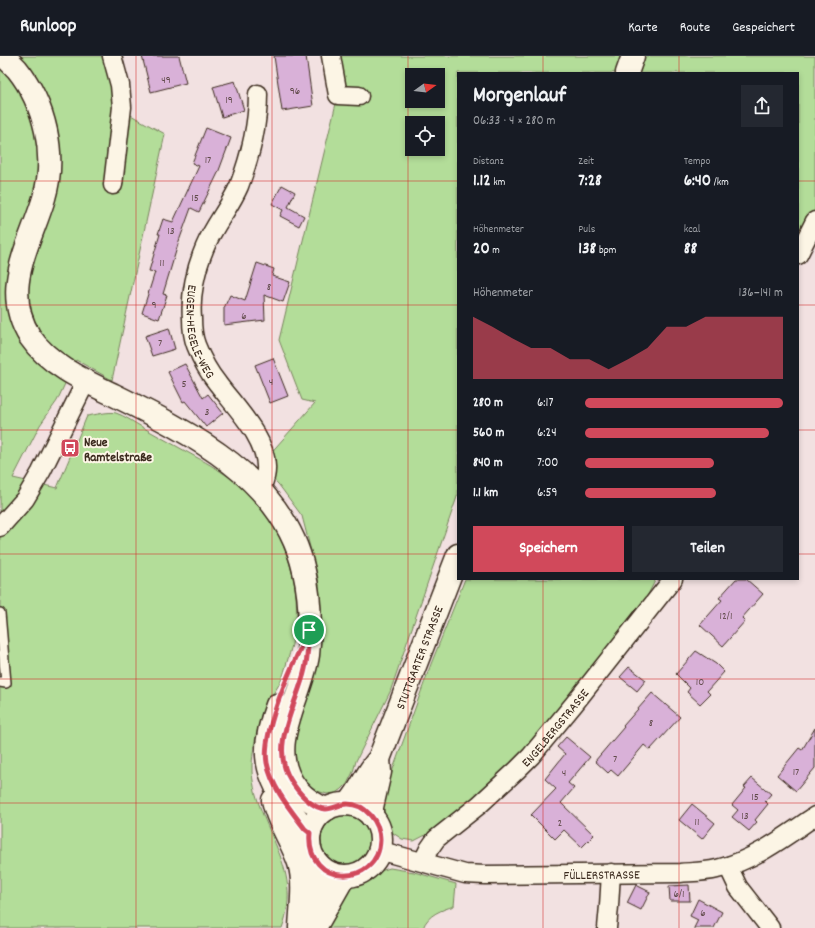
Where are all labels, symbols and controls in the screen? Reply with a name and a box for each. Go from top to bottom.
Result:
text: Runloop [20,14,76,41]
text: Karte [628,18,658,38]
text: Route [680,18,710,38]
text: Gespeichert [732,18,795,38]
north arrow [405,68,445,108]
map controls [405,68,445,156]
house number: 49 [161,73,171,89]
text: Morgenlauf [473,81,566,112]
house number: 96 [290,84,300,100]
button: share [741,85,783,127]
house number: 19 [225,93,233,109]
text: 06:33 · 4 × 280 m [473,112,555,131]
button: locate [405,116,445,156]
house number: 17 [205,153,211,169]
text: Distanz [473,154,504,170]
text: Zeit [578,154,594,170]
text: Tempo [684,154,710,170]
text: 1.12 [473,170,491,194]
text: 7:28 [578,170,602,194]
text: 6:40 [684,170,711,194]
text: km [491,175,505,191]
text: /km [711,175,729,191]
house number: 15 [191,191,199,207]
text: Höhenmeter [473,222,524,238]
text: Puls [578,222,595,238]
text: kcal [684,222,700,238]
house number: 13 [167,224,175,240]
text: 20 [473,238,490,262]
text: 138 [578,238,596,262]
text: 88 [684,238,697,262]
text: m [490,243,500,259]
text: bpm [596,243,616,259]
house number: 11 [160,256,164,272]
house number: 8 [267,280,271,296]
street label: EUGEN-HEGELE-WEG [180,283,218,383]
text: Höhenmeter [473,284,533,303]
text: 136–141 m [739,284,783,303]
house number: 9 [151,298,157,314]
house number: 6 [241,309,247,325]
house number: 7 [158,336,162,352]
house number: 4 [269,375,273,391]
house number: 5 [181,377,187,393]
text: 280 m [473,394,503,413]
text: 6:17 [537,394,553,413]
house number: 3 [205,405,210,421]
text: 560 m [473,424,504,443]
text: 6:24 [537,424,557,443]
place label: Neue Ramtelstraße [84,434,152,468]
bus stop icon: Neue Ramtelstraße [59,437,81,459]
text: 840 m [473,454,503,473]
text: 7:00 [537,454,558,473]
text: 1.1 km [473,484,498,503]
text: 6:59 [537,484,558,503]
button: Speichern [473,526,624,572]
button: Teilen [632,526,783,572]
street label: STUTTGARTER STRASSE [392,603,450,713]
house number: 12/1 [720,609,732,625]
pin [292,613,326,647]
icon: arrive [298,619,320,641]
house number: 10 [696,675,704,691]
street label: ENGELBERGSTRASSE [518,685,595,773]
house number: 8 [649,716,653,732]
house number: 7 [613,752,617,768]
house number: 17 [793,765,799,781]
house number: 4 [562,766,566,782]
house number: 15 [751,790,759,806]
house number: 13 [741,809,749,825]
house number: 11 [695,815,699,831]
house number: 2 [558,816,563,832]
street label: FÜLLERSTRASSE [563,866,640,886]
house number: 6/1 [674,887,684,903]
house number: 6 [700,906,706,922]

